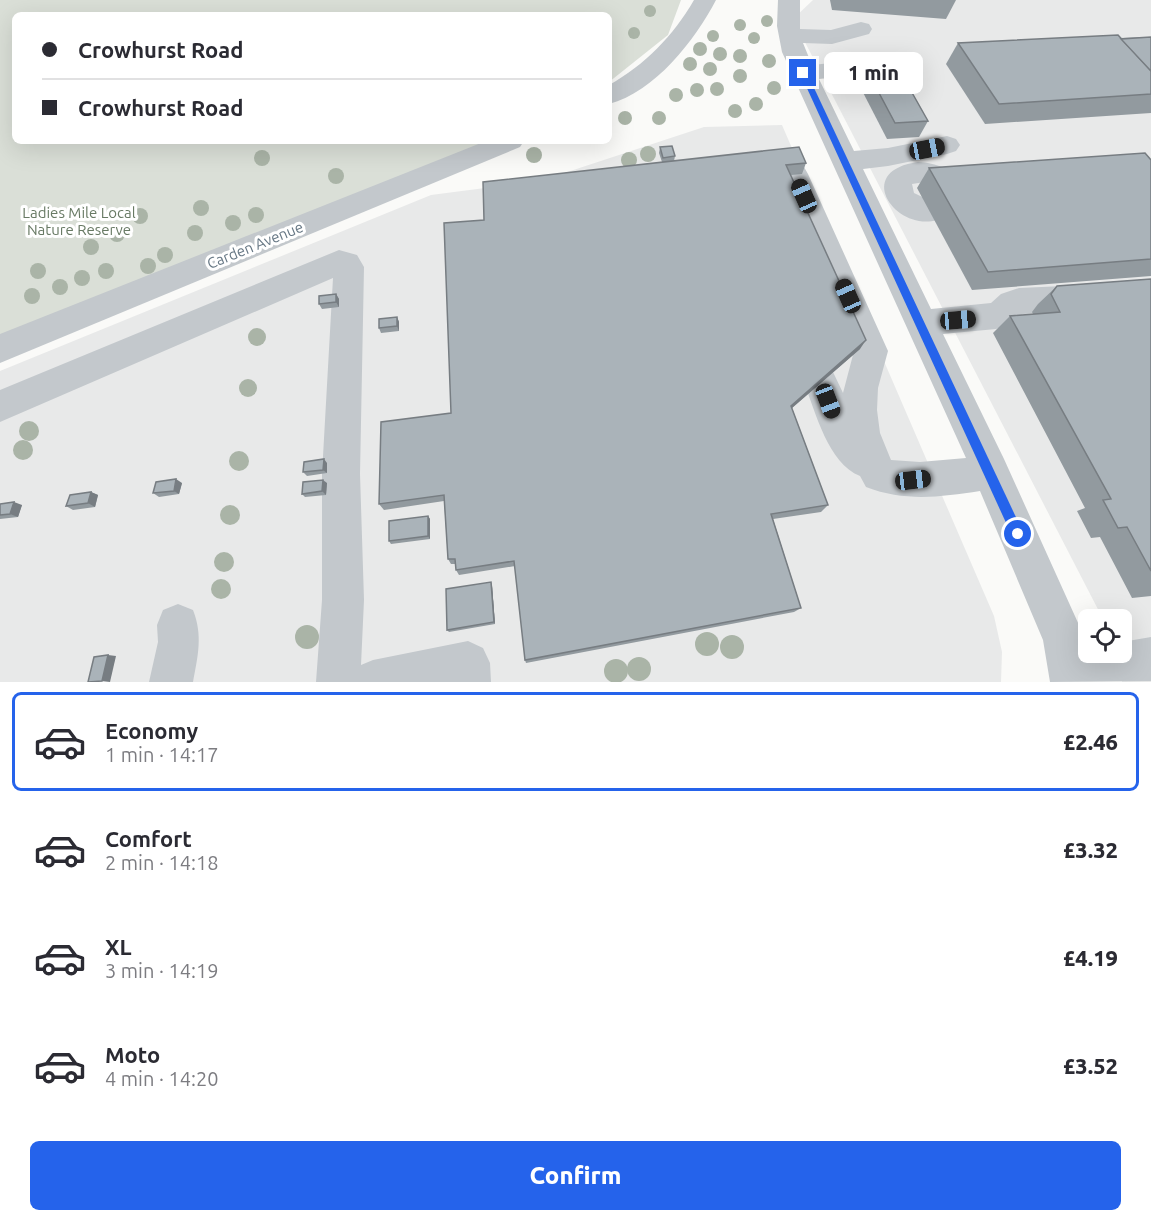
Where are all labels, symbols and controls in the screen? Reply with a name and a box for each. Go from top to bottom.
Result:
text: Crowhurst Road [78,37,243,62]
callout: 1 min [824,52,923,94]
route end [789,59,816,86]
text: 1 min [848,61,899,84]
text: Crowhurst Road [78,95,243,120]
car [908,137,946,161]
car [788,176,820,216]
park label: Ladies Mile Local Nature Reserve [22,204,136,238]
street label: Carden Avenue [204,218,306,272]
car [832,276,864,316]
car [939,309,977,331]
car [813,381,843,421]
car [894,469,932,491]
route start [1004,520,1031,547]
map controls [1078,609,1132,663]
button: locate [1078,609,1132,663]
icon: car [33,715,87,769]
text: Economy [105,718,198,743]
text: £2.46 [1063,729,1118,754]
text: 1 min · 14:17 [105,743,219,766]
icon: car [33,823,87,877]
text: Comfort [105,826,192,851]
text: £3.32 [1063,837,1118,862]
text: 2 min · 14:18 [105,851,219,874]
icon: car [33,931,87,985]
text: XL [105,934,132,959]
text: £4.19 [1063,945,1118,970]
text: 3 min · 14:19 [105,959,219,982]
icon: car [33,1039,87,1093]
text: Moto [105,1042,160,1067]
text: £3.52 [1063,1053,1118,1078]
text: 4 min · 14:20 [105,1067,219,1090]
button: Confirm [30,1141,1121,1210]

